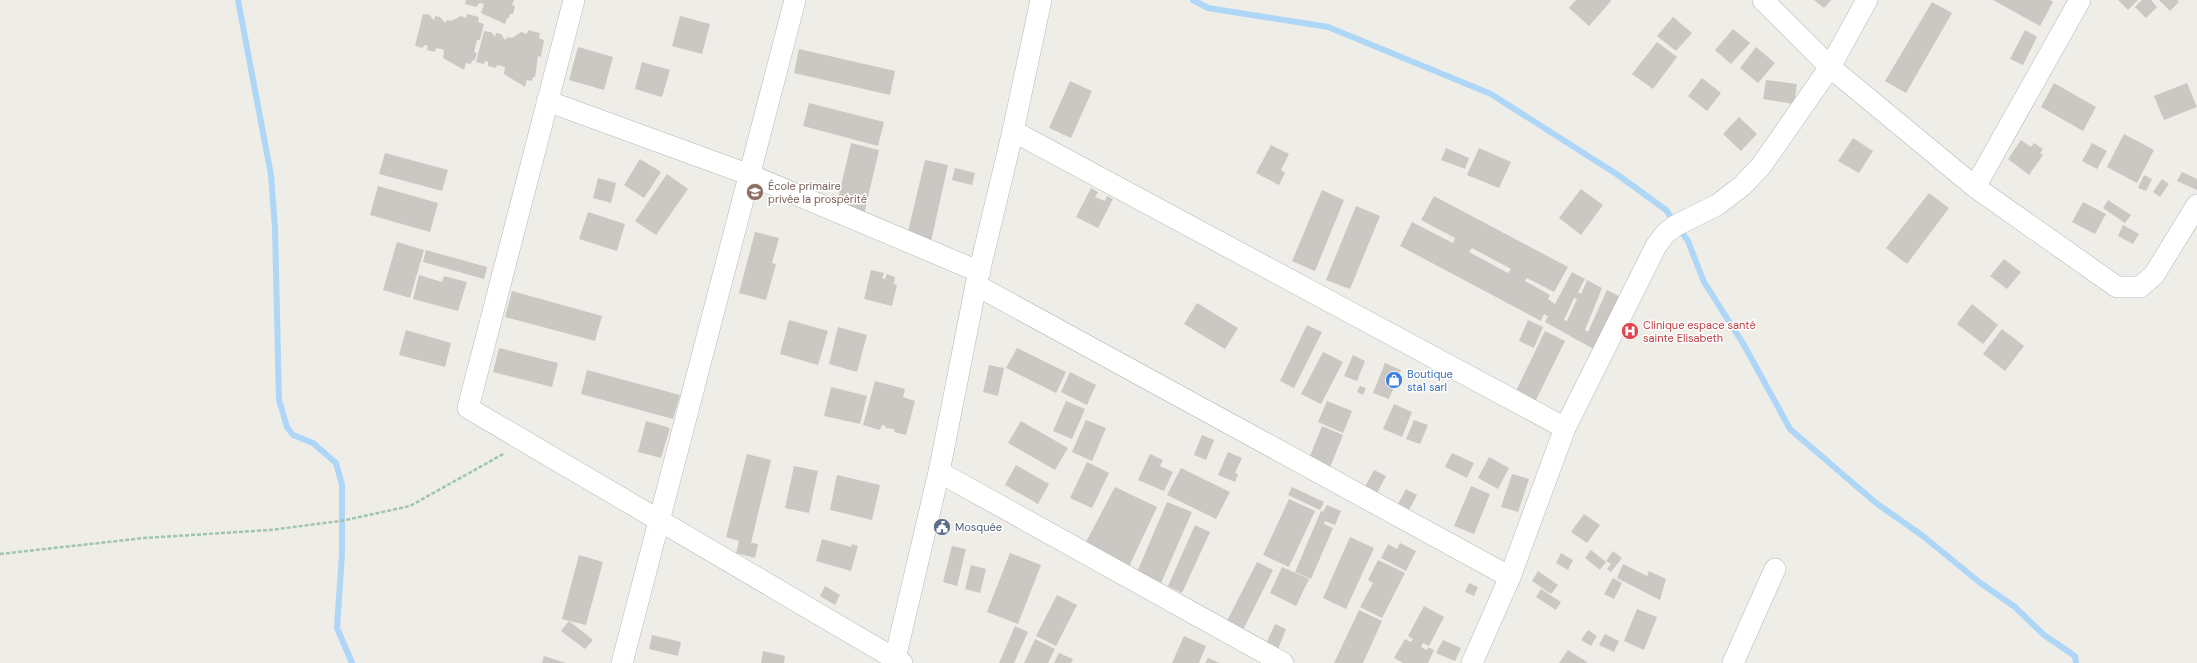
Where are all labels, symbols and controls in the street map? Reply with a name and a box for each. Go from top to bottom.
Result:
place label: École primaire privée la prospérité [768,179,867,206]
school or university icon: École primaire privée la prospérité [745,182,765,202]
place label: Clinique espace santé sainte Elisabeth [1643,318,1756,345]
hospital icon: Clinique espace santé sainte Elisabeth [1620,321,1640,341]
place label: Boutique sta1 sarl [1407,367,1453,394]
shop icon: Boutique sta1 sarl [1384,370,1404,390]
public building icon: Mosquée [932,517,952,537]
place label: Mosquée [955,520,1002,534]

